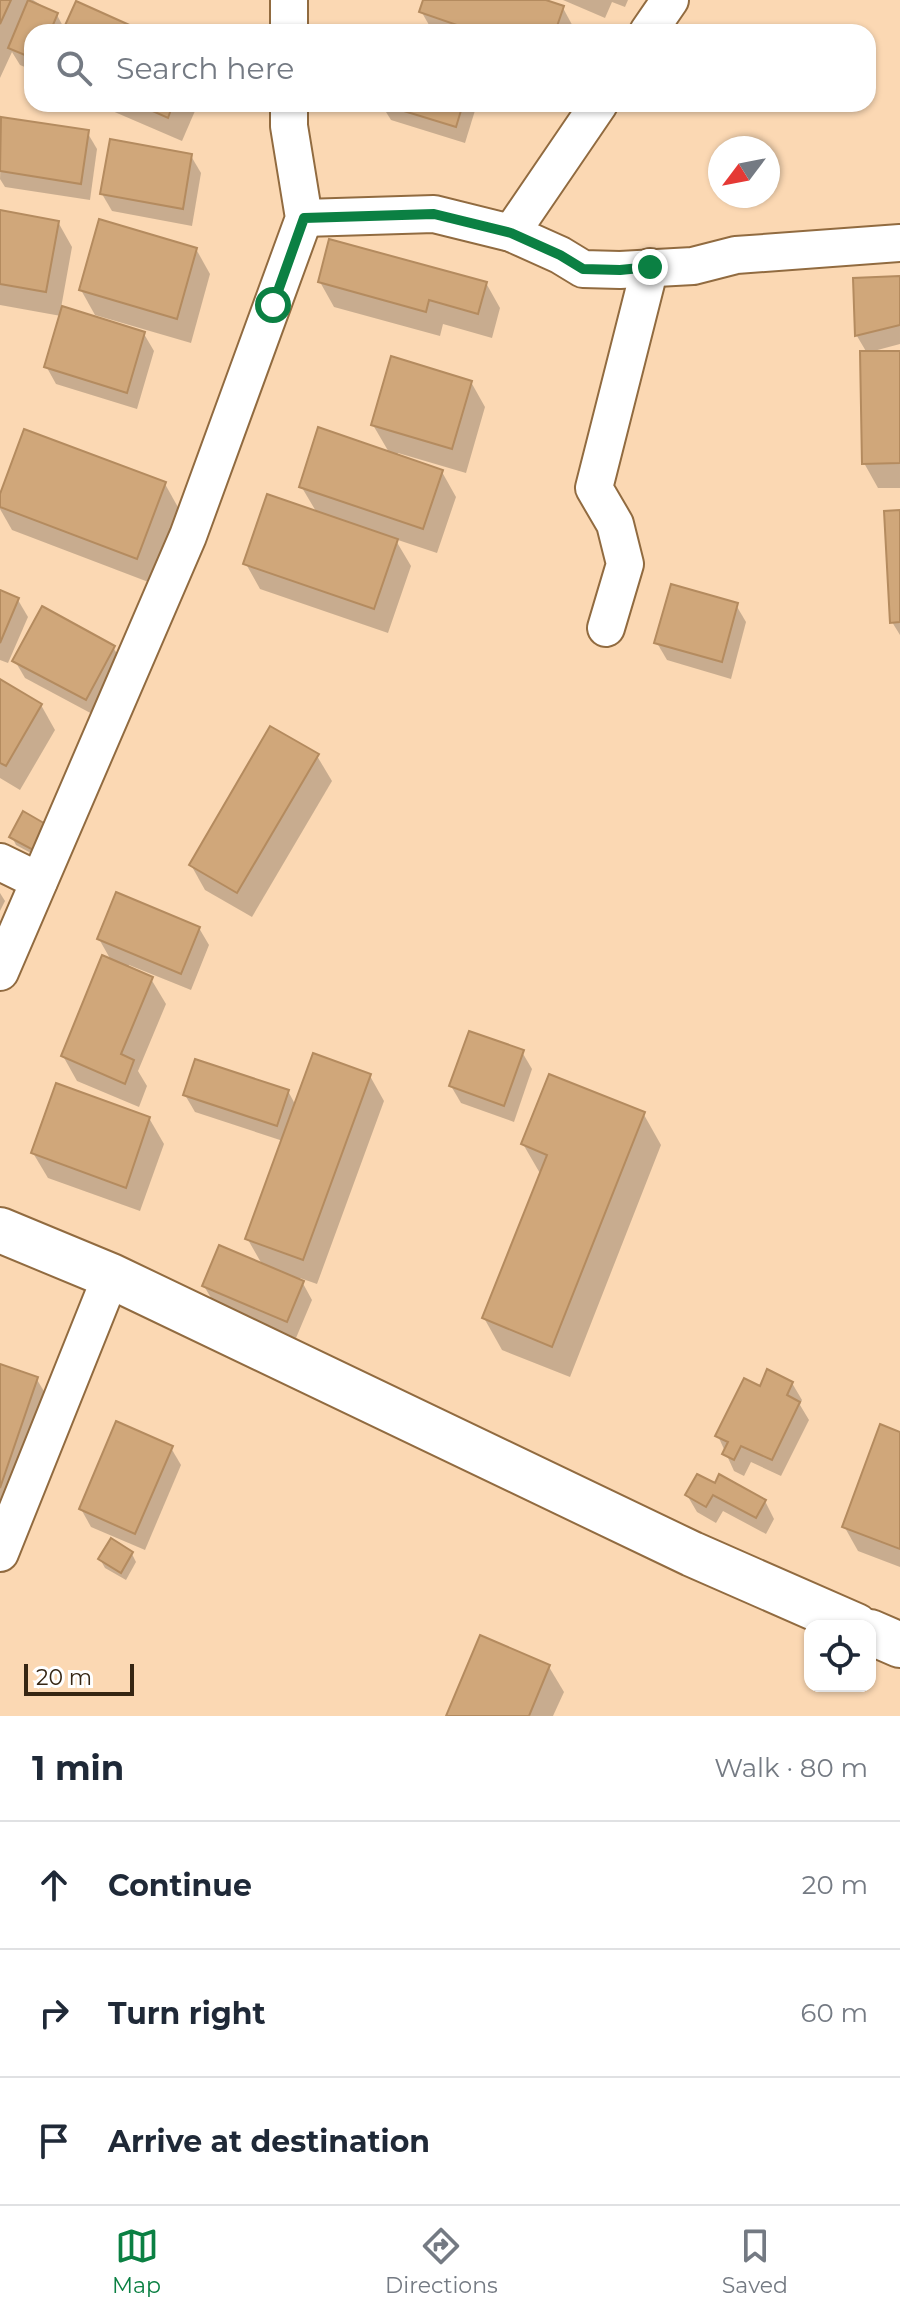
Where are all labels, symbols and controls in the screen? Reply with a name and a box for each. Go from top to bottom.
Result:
search box [24,24,876,112]
icon: search [52,46,96,90]
text: Search here [116,50,294,87]
north arrow [708,136,780,208]
route end [632,249,668,285]
route start [255,287,291,323]
map controls [804,1620,876,1692]
button: locate [804,1620,876,1692]
scale bar [24,1660,134,1696]
text: 20 m [36,1664,92,1691]
text: 1 min [32,1747,124,1789]
text: Walk · 80 m [714,1752,868,1784]
icon: ahead [32,1863,76,1907]
text: Continue [108,1867,252,1904]
text: 20 m [802,1869,868,1901]
icon: right [32,1991,76,2035]
text: Turn right [108,1995,265,2032]
text: 60 m [801,1997,868,2029]
icon: arrive [32,2119,76,2163]
text: Arrive at destination [108,2123,430,2160]
tab: Map [112,2224,161,2299]
tab: Directions [385,2224,498,2299]
tab: Saved [722,2224,788,2299]

